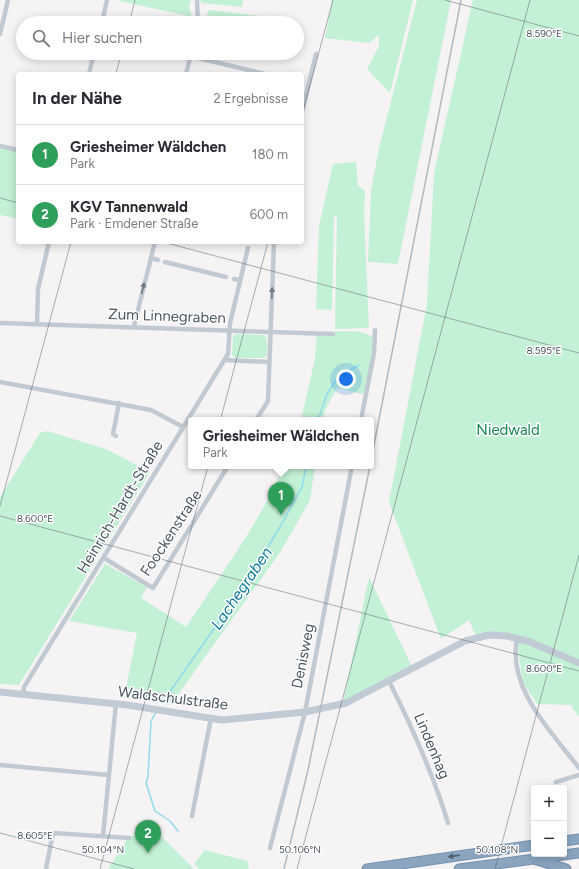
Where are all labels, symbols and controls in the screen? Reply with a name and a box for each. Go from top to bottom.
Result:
search box [16,16,304,60]
icon: search [30,27,52,49]
text: 8.590°E [526,27,562,40]
text: Hier suchen [62,29,142,47]
text: In der Nähe [32,88,122,108]
text: 2 Ergebnisse [214,91,288,106]
text: Griesheimer Wäldchen [70,138,226,156]
text: 1 [42,147,48,162]
text: 180 m [252,147,288,162]
text: Park [70,156,95,171]
text: KGV Tannenwald [70,198,188,216]
text: 2 [41,207,49,222]
text: 600 m [250,207,288,222]
text: Park · Emdener Straße [70,216,198,231]
one-way arrow [141,282,147,295]
one-way arrow [269,286,275,299]
street label: Zum Linnegraben [108,305,226,327]
text: 8.595°E [527,344,562,357]
your location [336,369,356,389]
popup [188,417,374,469]
park label: Niedwald [476,421,540,439]
text: Griesheimer Wäldchen [203,427,359,445]
street label: Heinrich-Hardt-Straße [73,437,167,577]
text: Park [203,445,228,460]
pin: 1 [268,482,294,515]
street label: Foockenstraße [136,486,206,580]
text: 8.600°E [17,512,53,525]
water label: Lachegraben [207,543,276,633]
street label: Denisweg [288,622,318,690]
text: 8.600°E [526,662,562,675]
street label: Waldschulstraße [117,682,229,714]
street label: Lindenhag [410,710,454,782]
map controls [531,785,567,857]
button: + [531,785,567,821]
pin: 2 [135,820,161,853]
button: − [531,821,567,857]
text: 8.605°E [17,829,53,842]
text: 50.104°N [82,843,124,856]
text: 50.106°N [279,843,321,856]
text: 50.108°N [476,843,518,856]
one-way arrow [448,853,460,859]

